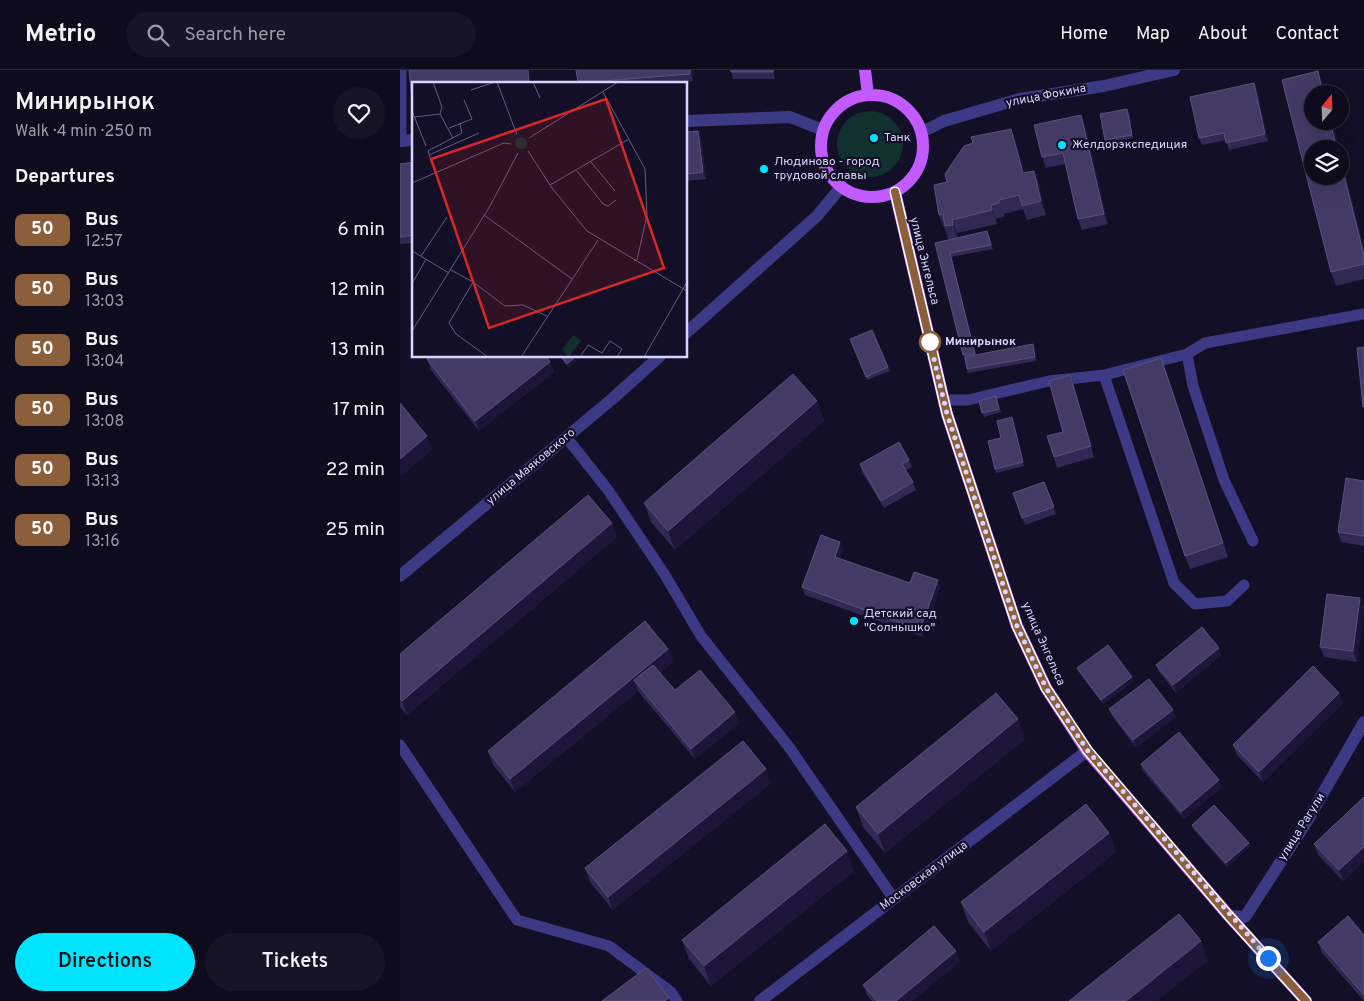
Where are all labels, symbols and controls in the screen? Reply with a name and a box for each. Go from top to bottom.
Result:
search box [126,12,476,57]
text: Metrio [25,20,96,50]
icon: search [144,21,172,49]
text: Search here [184,23,286,47]
text: Home [1060,23,1108,46]
text: Map [1136,23,1170,46]
text: About [1198,23,1247,46]
text: Contact [1275,23,1339,46]
street label: улица Фокина [1005,80,1087,112]
inset map [412,82,688,358]
north arrow [1304,85,1349,130]
map controls [1304,85,1349,185]
button: heart [333,87,385,139]
text: Минирынок [15,88,155,118]
text: Walk · 4 min · 250 m [15,122,152,142]
place label: Танк [884,130,911,146]
marker: Танк [868,132,880,144]
place label: Желдорэкспедиция [1072,137,1187,153]
marker: Желдорэкспедиция [1056,139,1068,151]
button: layers [1304,140,1349,185]
place label: Людиново - город трудовой славы [774,154,880,184]
marker: Людиново - город трудовой славы [758,163,770,175]
text: Departures [15,165,115,189]
text: Bus [85,208,119,232]
street label: улица Энгельса [905,215,943,307]
text: 50 [31,218,54,241]
text: 6 min [338,218,385,242]
text: 12:57 [85,232,123,252]
text: Bus [85,268,119,292]
text: 50 [31,278,54,301]
text: 12 min [330,278,385,302]
text: 13:03 [85,292,124,312]
text: Bus [85,328,119,352]
marker: Минирынок [919,331,941,353]
place label: Минирынок [945,334,1016,350]
text: 50 [31,338,54,361]
text: 13 min [330,338,385,362]
text: 13:04 [85,352,124,372]
text: Bus [85,388,119,412]
text: 50 [31,398,54,421]
text: 17 min [333,398,385,422]
text: 13:08 [85,412,124,432]
street label: улица Маяковского [483,425,579,509]
text: Bus [85,448,119,472]
text: 50 [31,458,54,481]
text: 22 min [326,458,385,482]
text: 13:13 [85,472,120,492]
text: Bus [85,508,119,532]
text: 50 [31,518,54,541]
text: 25 min [325,518,385,542]
text: 13:16 [85,532,120,552]
street label: улица Энгельса [1017,600,1069,688]
place label: Детский сад "Солнышко" [864,606,937,636]
marker: Детский сад "Солнышко" [848,615,860,627]
street label: улица Рагули [1275,790,1329,864]
street label: Московская улица [877,838,971,914]
button: Directions [15,933,195,991]
button: Tickets [205,933,385,991]
your location [1256,946,1281,971]

